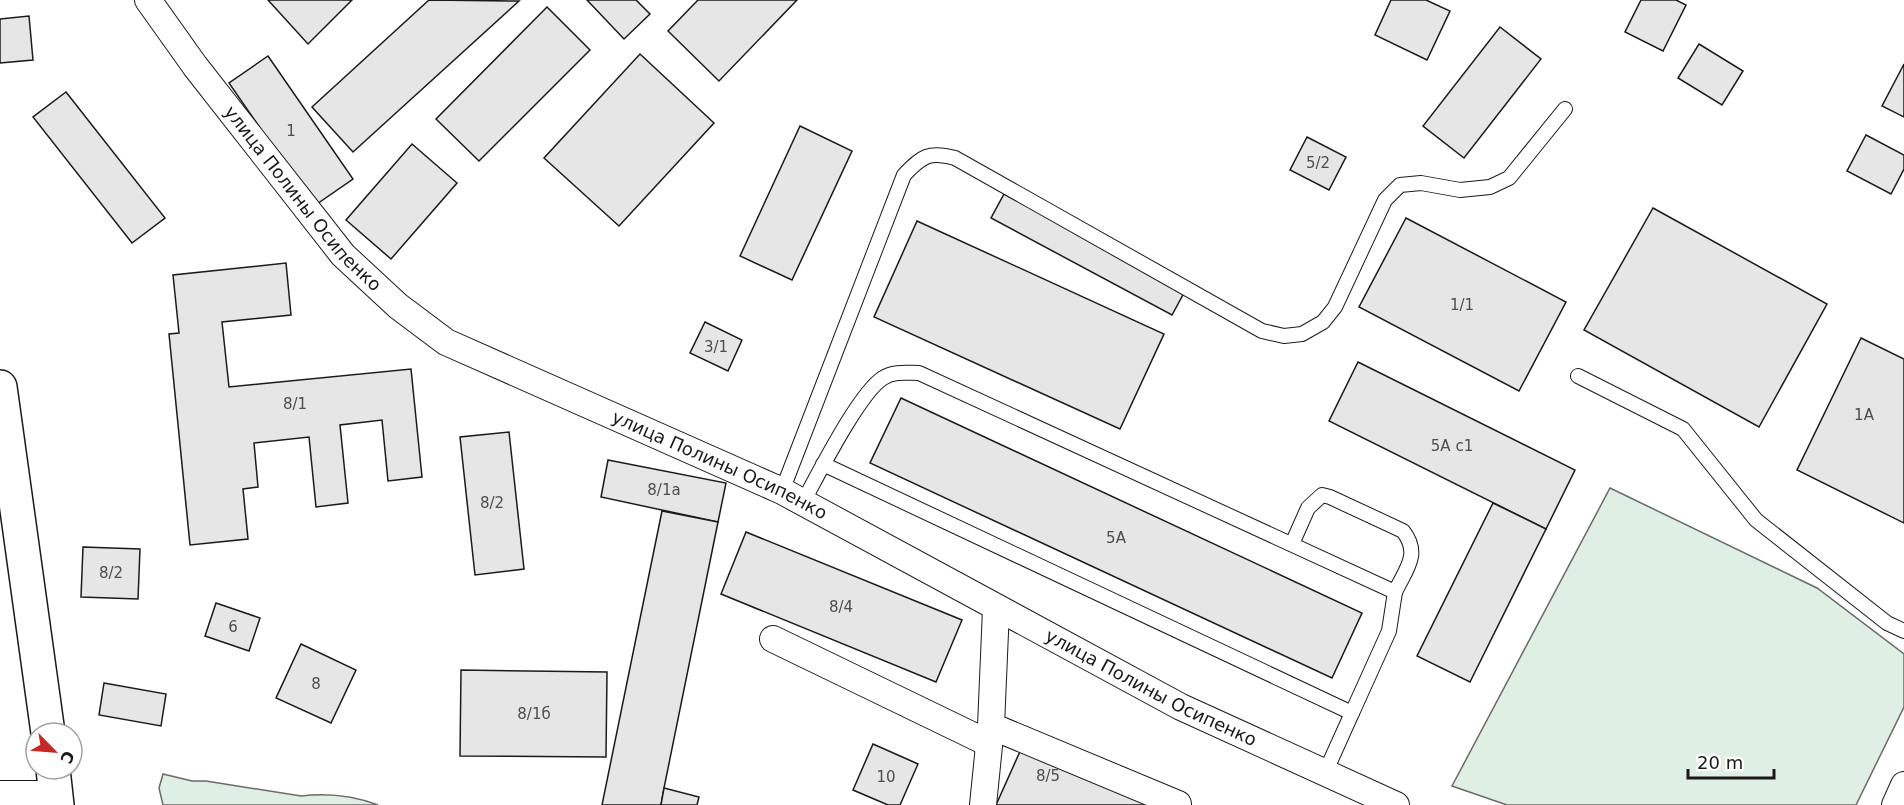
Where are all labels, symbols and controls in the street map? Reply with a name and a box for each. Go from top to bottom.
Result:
street label: улица Полины Осипенко [220,101,386,295]
house number: 1 [286,122,296,140]
house number: 5/2 [1306,154,1330,172]
house number: 1/1 [1450,296,1474,314]
house number: 3/1 [704,338,728,356]
house number: 8/1 [283,395,307,413]
street label: улица Полины Осипенко [609,406,831,523]
house number: 1А [1854,406,1875,424]
house number: 5А с1 [1431,437,1473,455]
house number: 8/1а [647,481,681,499]
house number: 8/2 [480,494,504,512]
house number: 5А [1106,529,1127,547]
house number: 8/2 [99,564,123,582]
house number: 8/4 [829,598,853,616]
house number: 6 [228,618,238,636]
street label: улица Полины Осипенко [1042,625,1260,750]
house number: 8 [311,675,321,693]
house number: 8/1б [517,705,551,723]
north arrow [24,721,84,781]
scale bar [1688,742,1774,780]
text: С [56,748,78,766]
text: 20 m [1697,752,1743,773]
house number: 8/5 [1036,767,1060,785]
house number: 10 [876,768,896,786]

